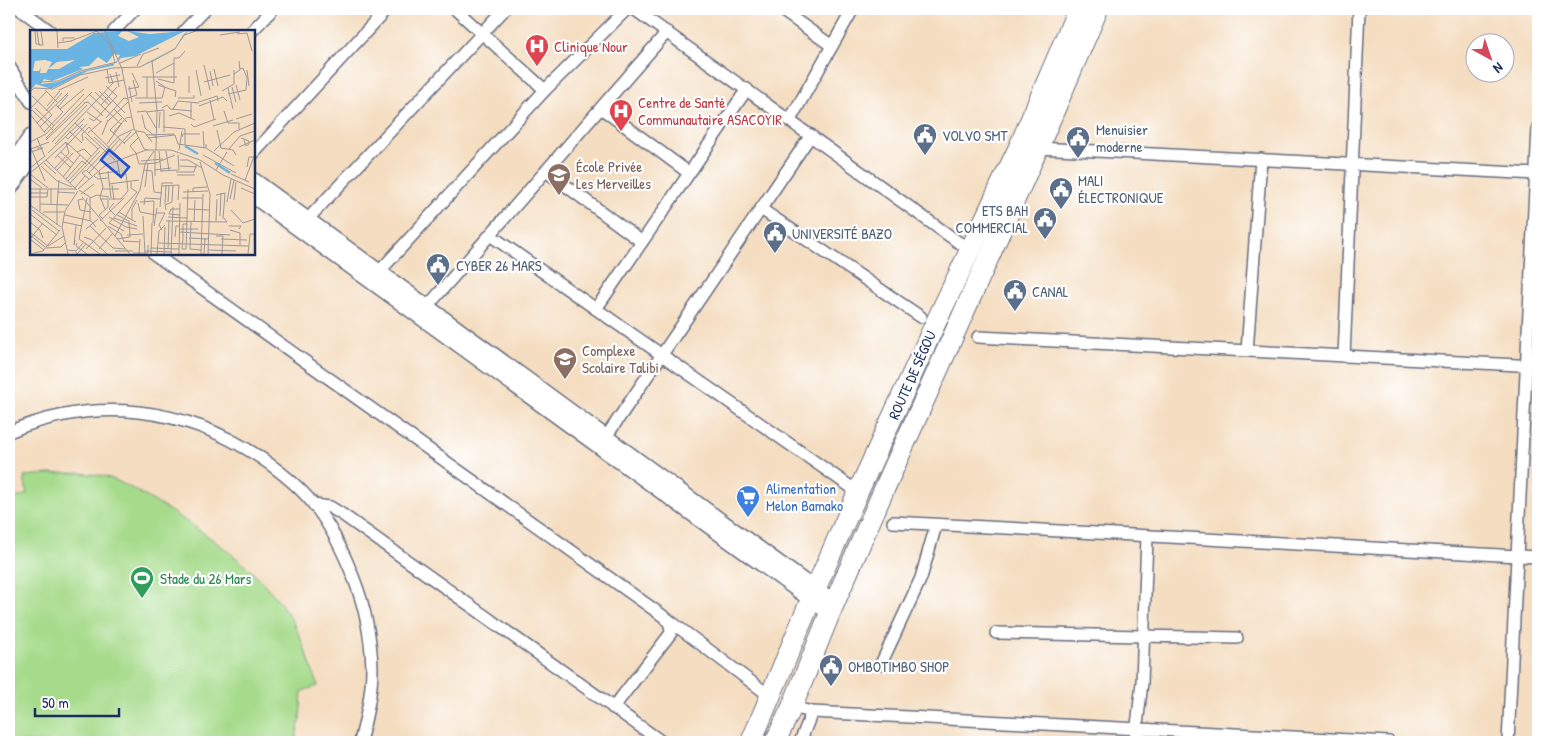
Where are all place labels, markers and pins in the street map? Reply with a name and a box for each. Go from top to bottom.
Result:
hospital icon: Clinique Nour [524,33,550,67]
place label: Clinique Nour [554,36,628,57]
place label: Centre de Santé Communautaire ASACOYIR [638,92,782,130]
hospital icon: Centre de Santé Communautaire ASACOYIR [608,98,634,132]
place label: Menuisier moderne [1096,119,1148,157]
public building icon: VOLVO SMT [912,122,938,156]
place label: VOLVO SMT [942,125,1008,146]
public building icon: Menuisier moderne [1065,125,1091,159]
place label: École Privée Les Merveilles [576,156,651,194]
school or university icon: École Privée Les Merveilles [546,162,572,196]
place label: MALI ÉLECTRONIQUE [1078,170,1164,208]
public building icon: MALI ÉLECTRONIQUE [1048,176,1074,210]
place label: ETS BAH COMMERCIAL [956,200,1028,238]
public building icon: ETS BAH COMMERCIAL [1032,206,1058,240]
public building icon: UNIVERSITÉ BAZO [762,220,788,254]
place label: UNIVERSITÉ BAZO [792,223,892,244]
public building icon: CYBER 26 MARS [425,252,451,286]
place label: CYBER 26 MARS [456,255,542,276]
public building icon: CANAL [1002,278,1028,312]
place label: CANAL [1032,281,1069,302]
place label: Complexe Scolaire Talibi [582,340,659,378]
school or university icon: Complexe Scolaire Talibi [552,346,578,380]
place label: Alimentation Melon Bamako [766,478,843,516]
supermarket icon: Alimentation Melon Bamako [735,484,761,518]
sports icon: Stade du 26 Mars [129,565,155,599]
place label: Stade du 26 Mars [160,568,252,589]
public building icon: OMBOTIMBO SHOP [818,653,844,687]
place label: OMBOTIMBO SHOP [848,656,950,677]

